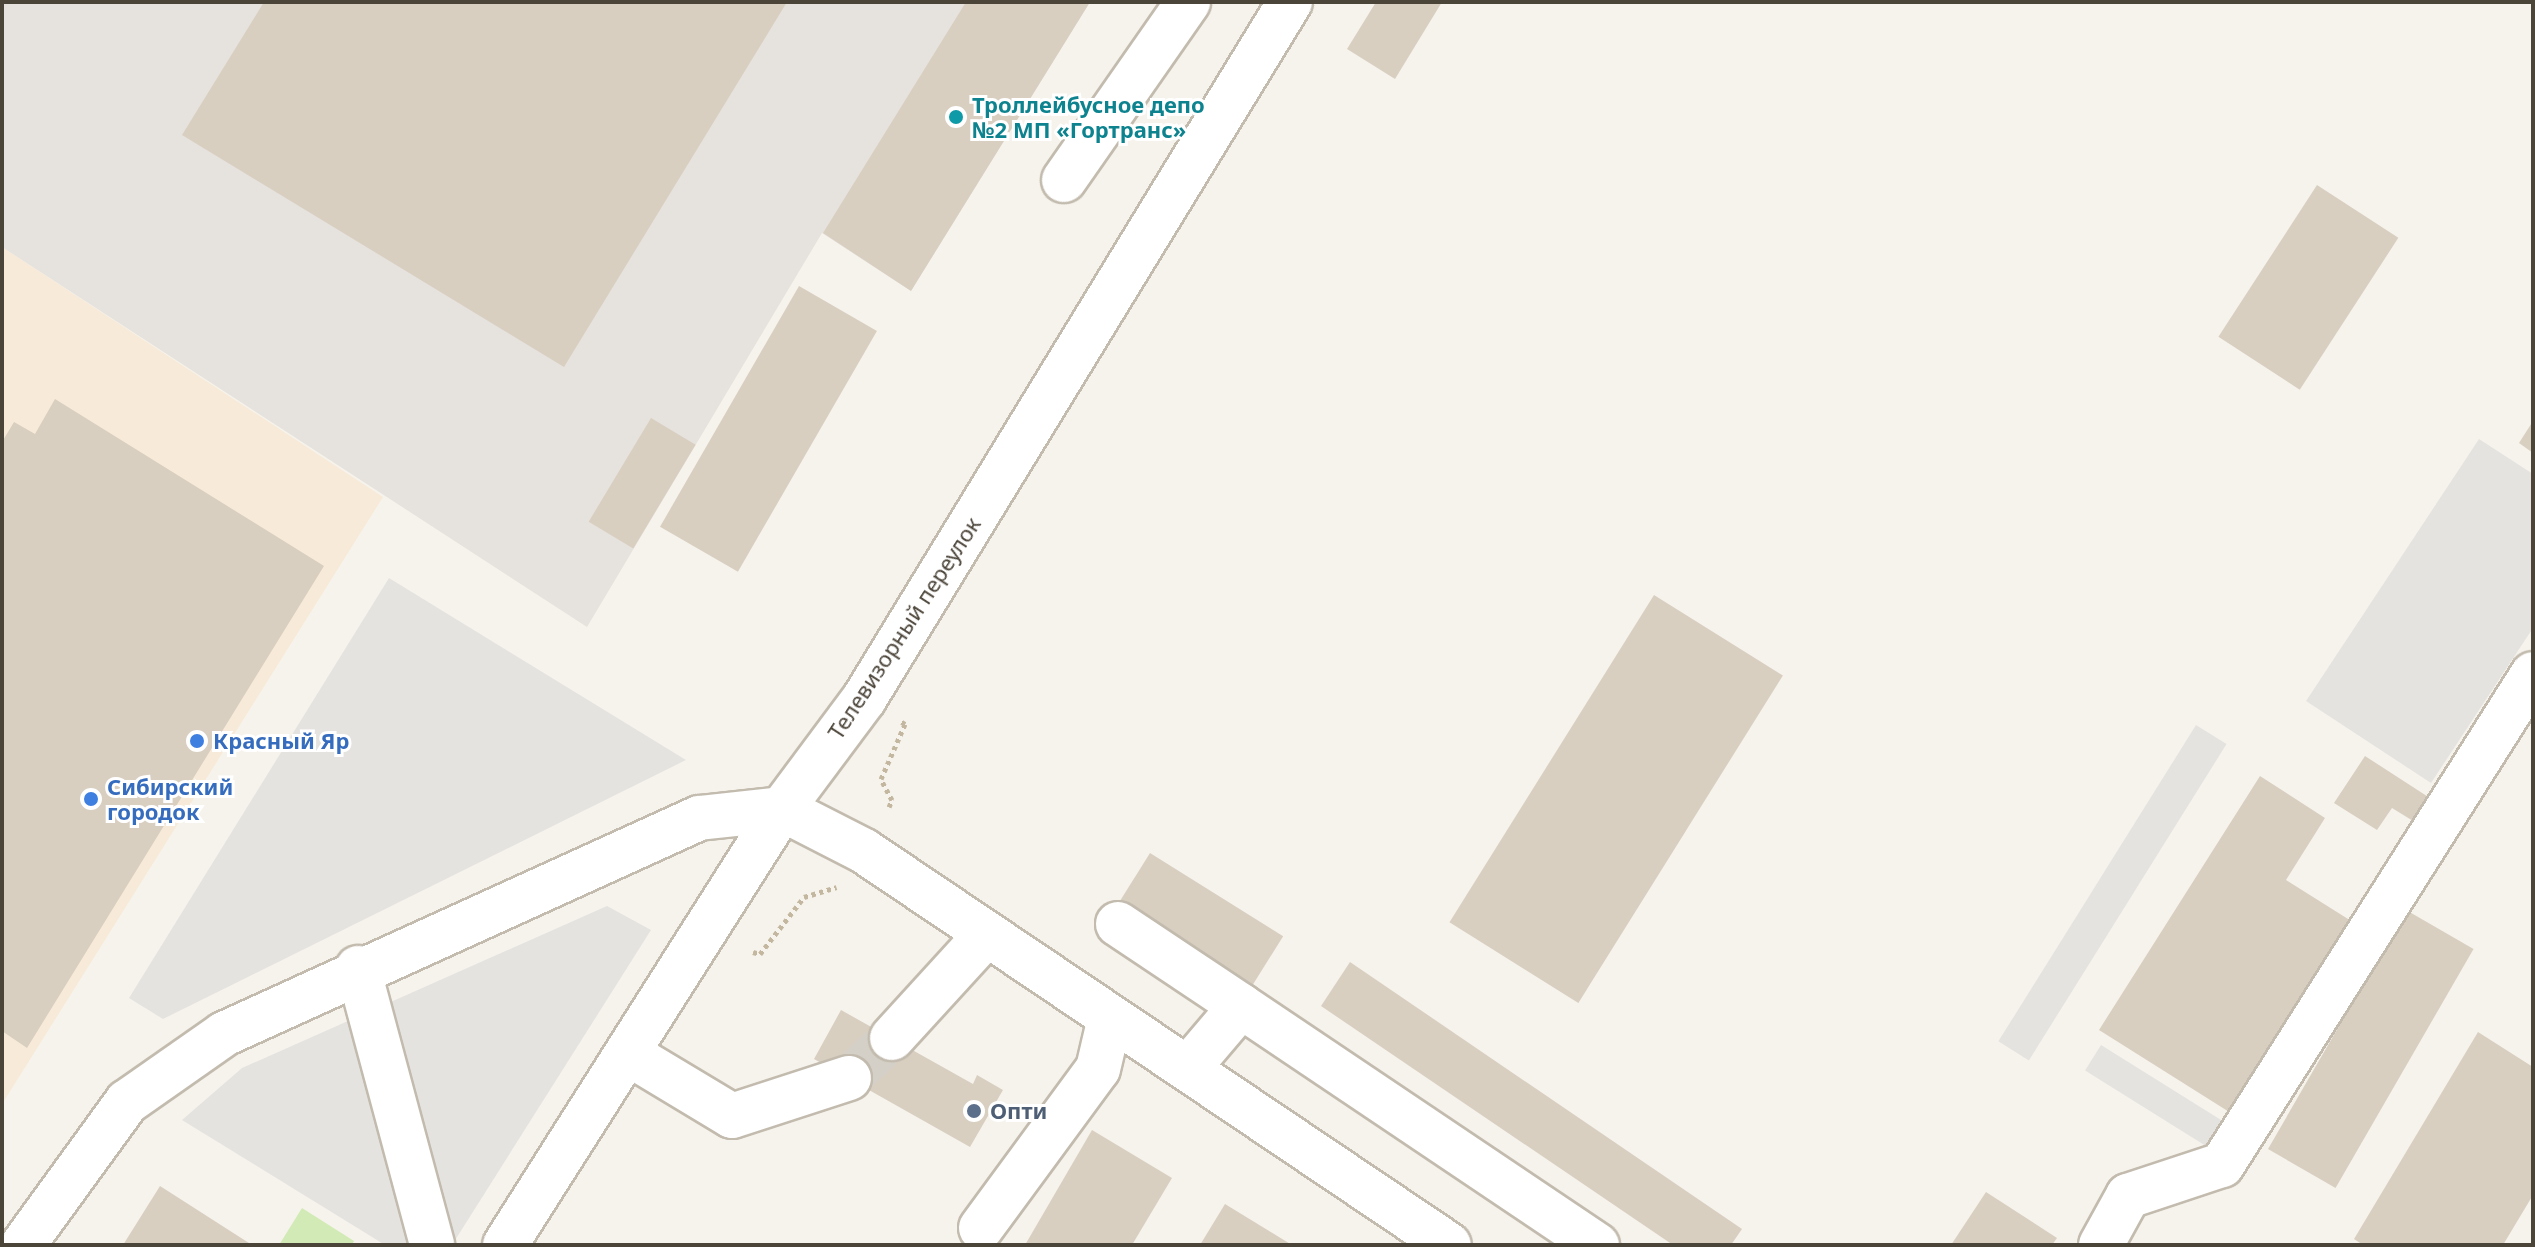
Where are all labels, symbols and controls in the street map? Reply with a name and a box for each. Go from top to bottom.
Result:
place label: Троллейбусное депо №2 МП «Гортранс» [972,91,1205,142]
marker: Троллейбусное депо №2 МП «Гортранс» [947,108,965,126]
street label: Телевизорный переулок [822,512,986,744]
place label: Красный Яр [213,728,350,754]
marker: Красный Яр [188,732,206,750]
place label: Сибирский городок [107,773,233,824]
marker: Сибирский городок [82,790,100,808]
place label: Опти [990,1098,1047,1124]
marker: Опти [965,1102,983,1120]

